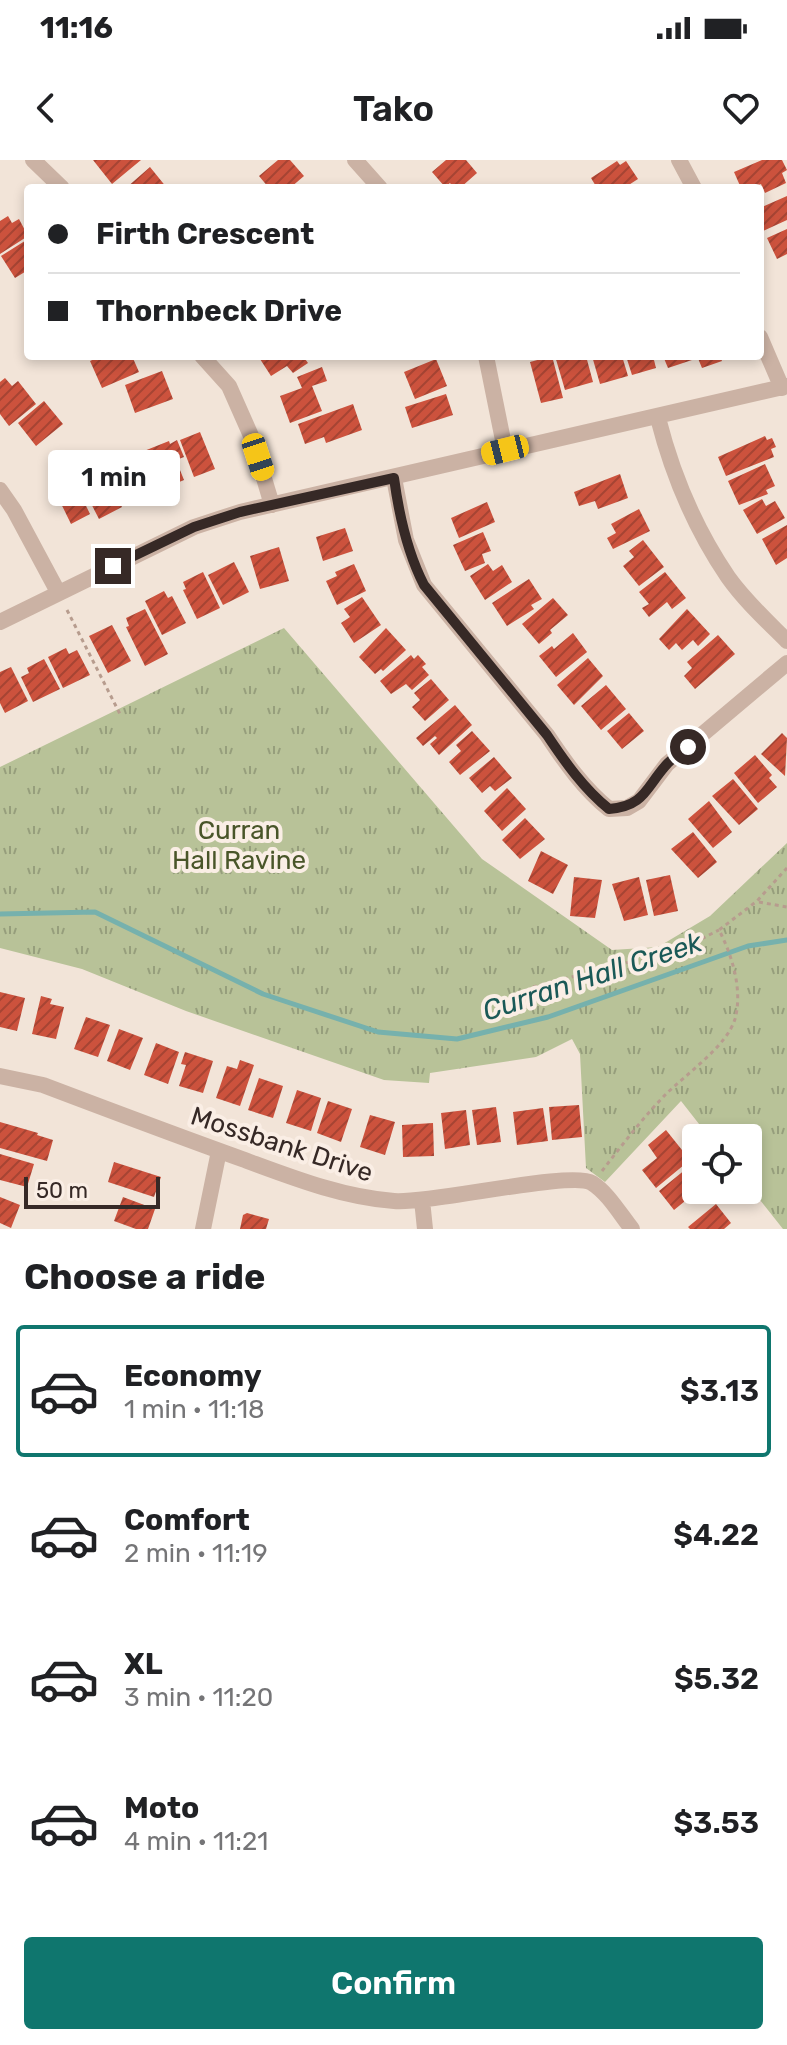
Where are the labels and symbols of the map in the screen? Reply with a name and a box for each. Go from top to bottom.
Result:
car [239,430,277,484]
car [479,433,531,467]
callout: 1 min [47,450,179,506]
route end [95,548,131,584]
route start [670,729,706,765]
park label: Curran Hall Ravine [172,815,306,876]
water label: Curran Hall Creek [478,925,707,1028]
street label: Mossbank Drive [187,1100,377,1189]
scale bar [24,1173,160,1209]

